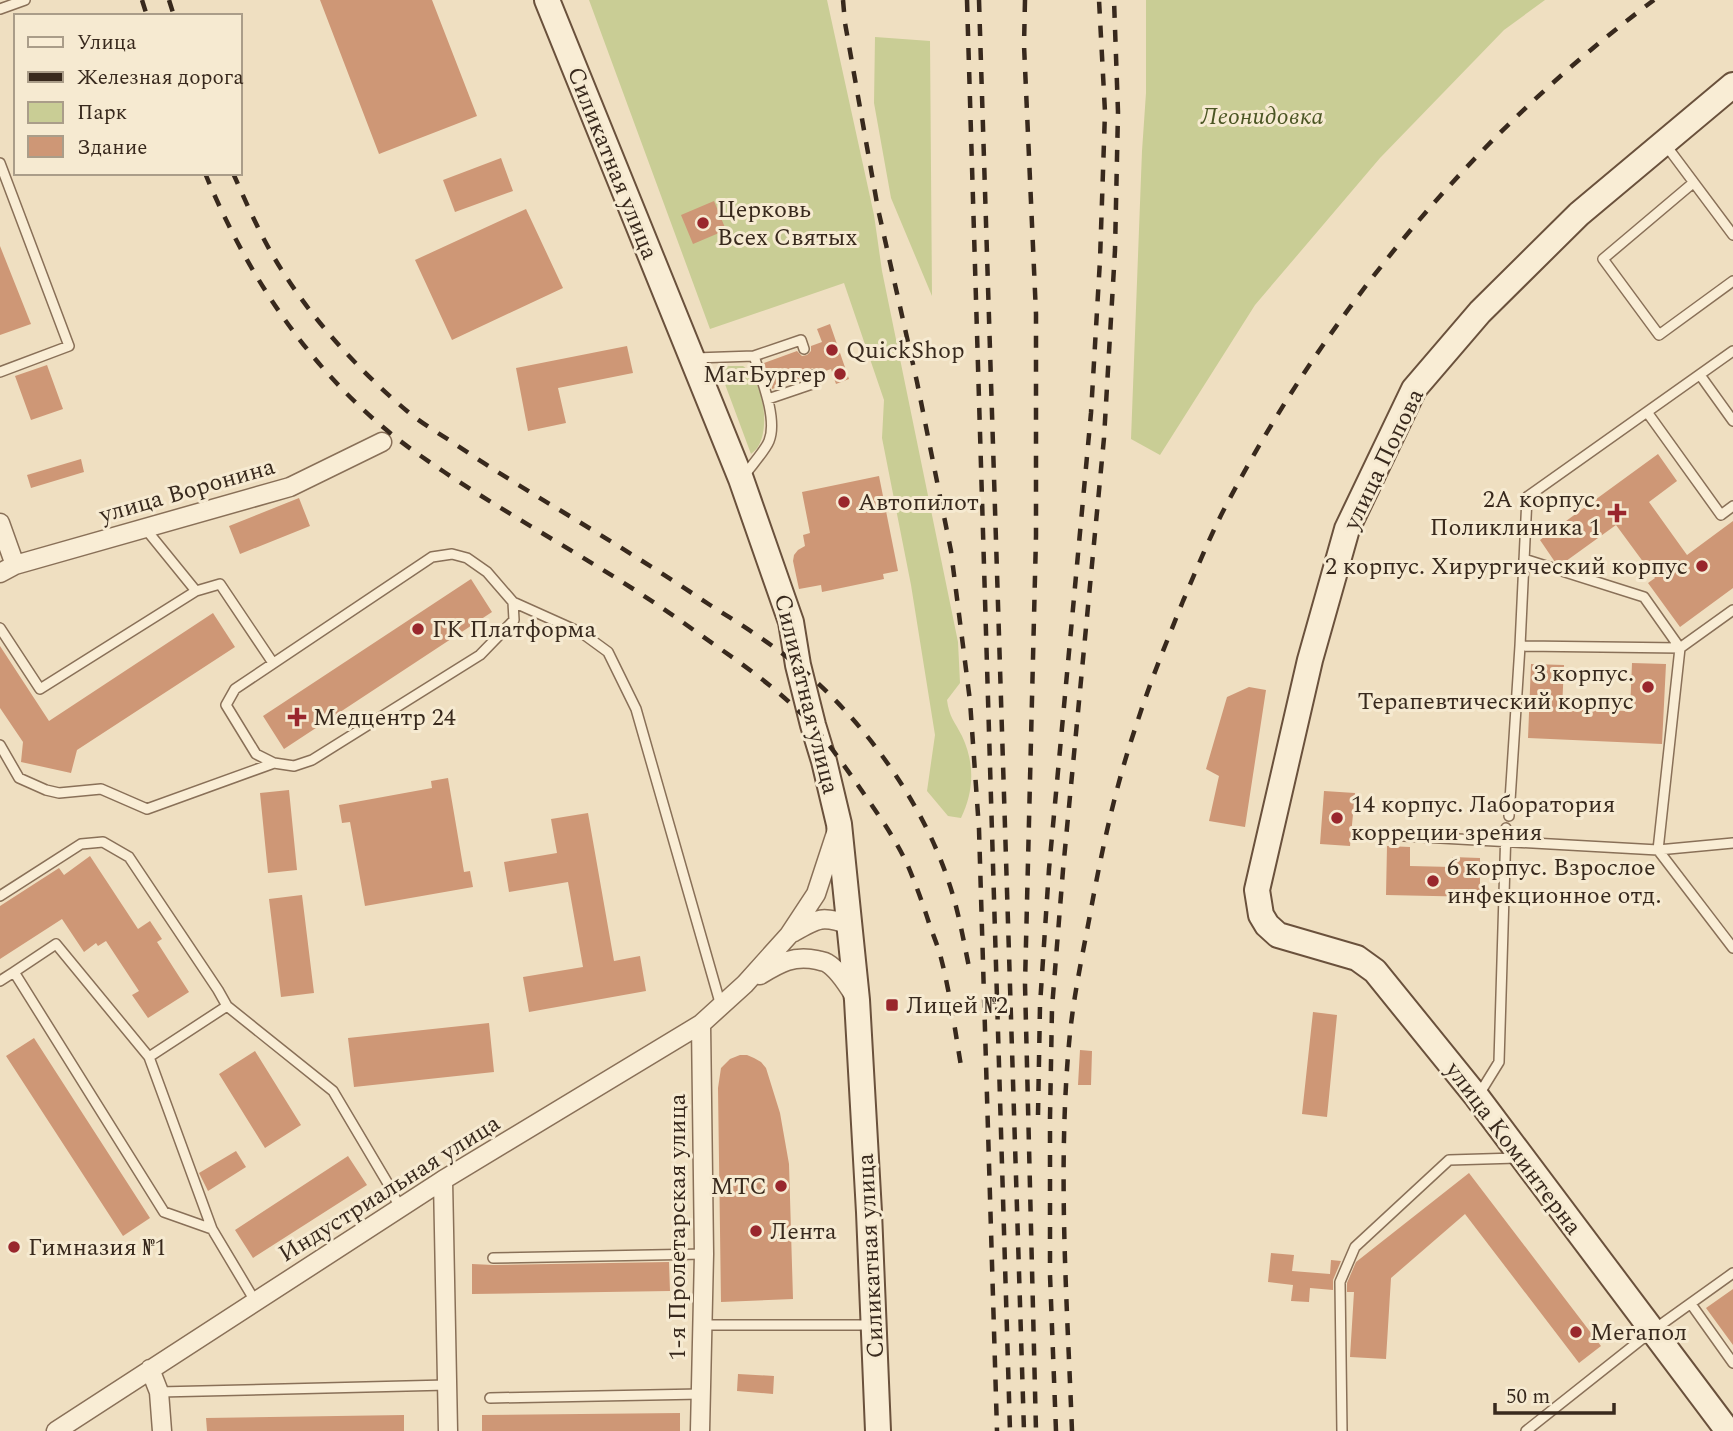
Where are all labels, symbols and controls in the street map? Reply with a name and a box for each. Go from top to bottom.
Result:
legend [14,14,242,175]
text: Улица [77,27,137,59]
street label: Силикатная улица [557,61,667,266]
text: Железная дорога [77,62,244,94]
text: Парк [77,97,128,129]
park label: Леонидовка [1200,99,1323,135]
text: Здание [77,132,147,164]
place label: Церковь Всех Святых [717,192,858,256]
marker: Церковь Всех Святых [695,215,711,231]
place label: QuickShop [846,333,965,369]
marker: QuickShop [824,342,840,358]
place label: МагБургер [703,357,826,393]
marker: МагБургер [832,366,848,382]
street label: улица Попова [1334,382,1434,537]
street label: улица Воронина [94,449,279,533]
place label: 2А корпус. Поликлиника 1 [1430,482,1601,546]
place label: Автопилот [858,485,979,521]
marker: Автопилот [836,494,852,510]
marker: 2А корпус. Поликлиника 1 [1607,503,1627,523]
place label: 2 корпус. Хирургический корпус [1325,549,1688,585]
marker: 2 корпус. Хирургический корпус [1694,558,1710,574]
street label: Силикатная улица [764,590,848,798]
place label: ГК Платформа [432,612,596,648]
marker: ГК Платформа [410,621,426,637]
place label: 3 корпус. Терапевтический корпус [1357,656,1634,720]
marker: 3 корпус. Терапевтический корпус [1640,679,1656,695]
place label: Медцентр 24 [313,700,456,736]
marker: Медцентр 24 [287,707,307,727]
place label: 14 корпус. Лаборатория корреции зрения [1351,787,1615,851]
marker: 14 корпус. Лаборатория корреции зрения [1329,810,1345,826]
place label: 6 корпус. Взрослое инфекционное отд. [1447,850,1662,914]
marker: 6 корпус. Взрослое инфекционное отд. [1425,873,1441,889]
place label: Лицей №2 [906,988,1008,1024]
marker: Лицей №2 [884,997,900,1013]
street label: улица Коминтерна [1435,1054,1591,1243]
street label: 1-я Пролетарская улица [660,1093,696,1360]
street label: Индустриальная улица [272,1106,508,1272]
street label: Силикатная улица [848,1152,894,1359]
place label: МТС [711,1169,767,1205]
marker: МТС [773,1178,789,1194]
place label: Лента [770,1214,837,1250]
marker: Лента [748,1223,764,1239]
place label: Гимназия №1 [28,1230,167,1266]
marker: Гимназия №1 [6,1239,22,1255]
place label: Мегапол [1590,1315,1687,1351]
marker: Мегапол [1568,1324,1584,1340]
scale bar [1495,1372,1614,1416]
text: 50 m [1506,1381,1550,1413]

